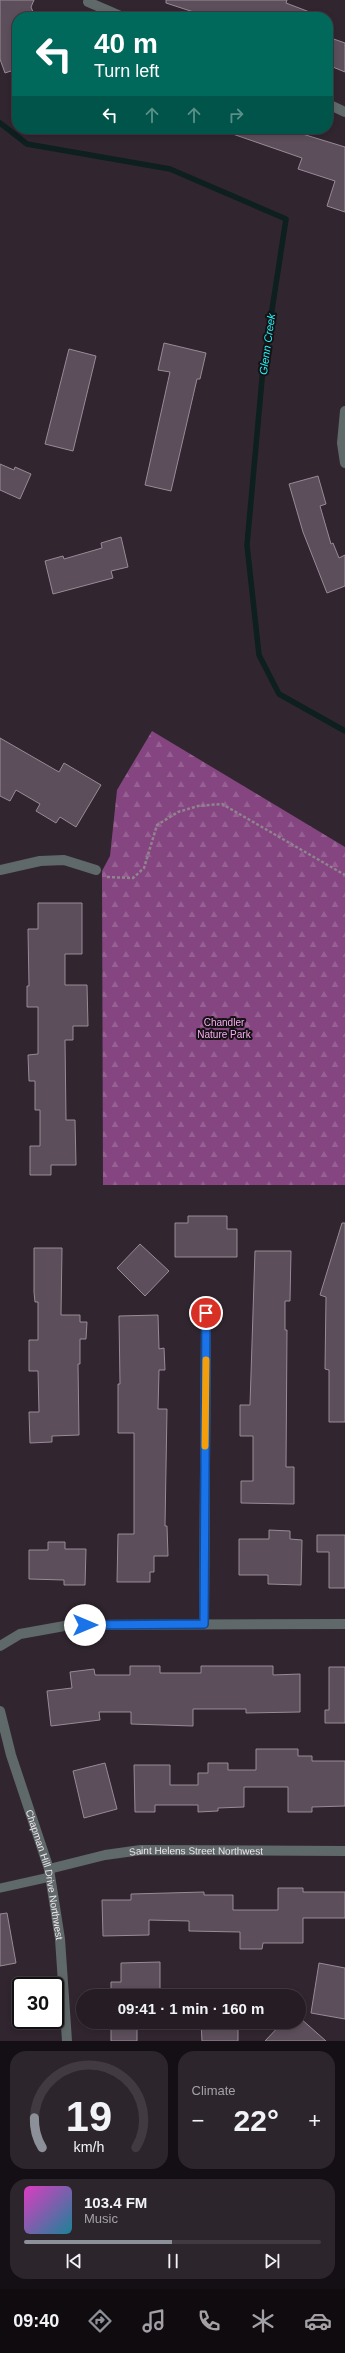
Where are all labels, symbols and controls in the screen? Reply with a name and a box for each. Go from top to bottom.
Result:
icon: left [28,28,80,80]
text: 40 m [94,28,158,59]
text: Turn left [94,61,159,81]
icon: left [99,104,121,126]
icon: ahead [141,104,163,126]
icon: ahead [183,104,205,126]
icon: right [225,104,247,126]
water label: Glenn Creek [257,312,277,375]
park label: Chandler Nature Park [197,1017,252,1040]
pin [189,1296,223,1330]
icon: arrive [195,1302,217,1324]
position arrow [64,1604,106,1646]
street label: Chapman Hill Drive Northwest [24,1808,65,1941]
street label: Saint Helens Street Northwest [128,1845,263,1858]
speed limit sign: 30 [12,1977,64,2029]
text: 09:41 · 1 min · 160 m [118,2000,264,2017]
text: Climate [192,2083,236,2098]
text: 19 [66,2093,112,2140]
text: 22° [234,2104,279,2137]
text: − [192,2108,204,2133]
text: + [308,2108,321,2133]
text: km/h [73,2139,104,2155]
text: 103.4 FM [84,2194,147,2211]
text: Music [84,2211,118,2226]
icon: previous [63,2250,85,2272]
icon: pause [162,2250,184,2272]
icon: next [261,2250,283,2272]
icon: directions [86,2307,114,2335]
icon: music [140,2307,168,2335]
icon: phone [195,2307,223,2335]
icon: climate [249,2307,277,2335]
icon: car [304,2307,332,2335]
text: 09:40 [13,2311,59,2331]

